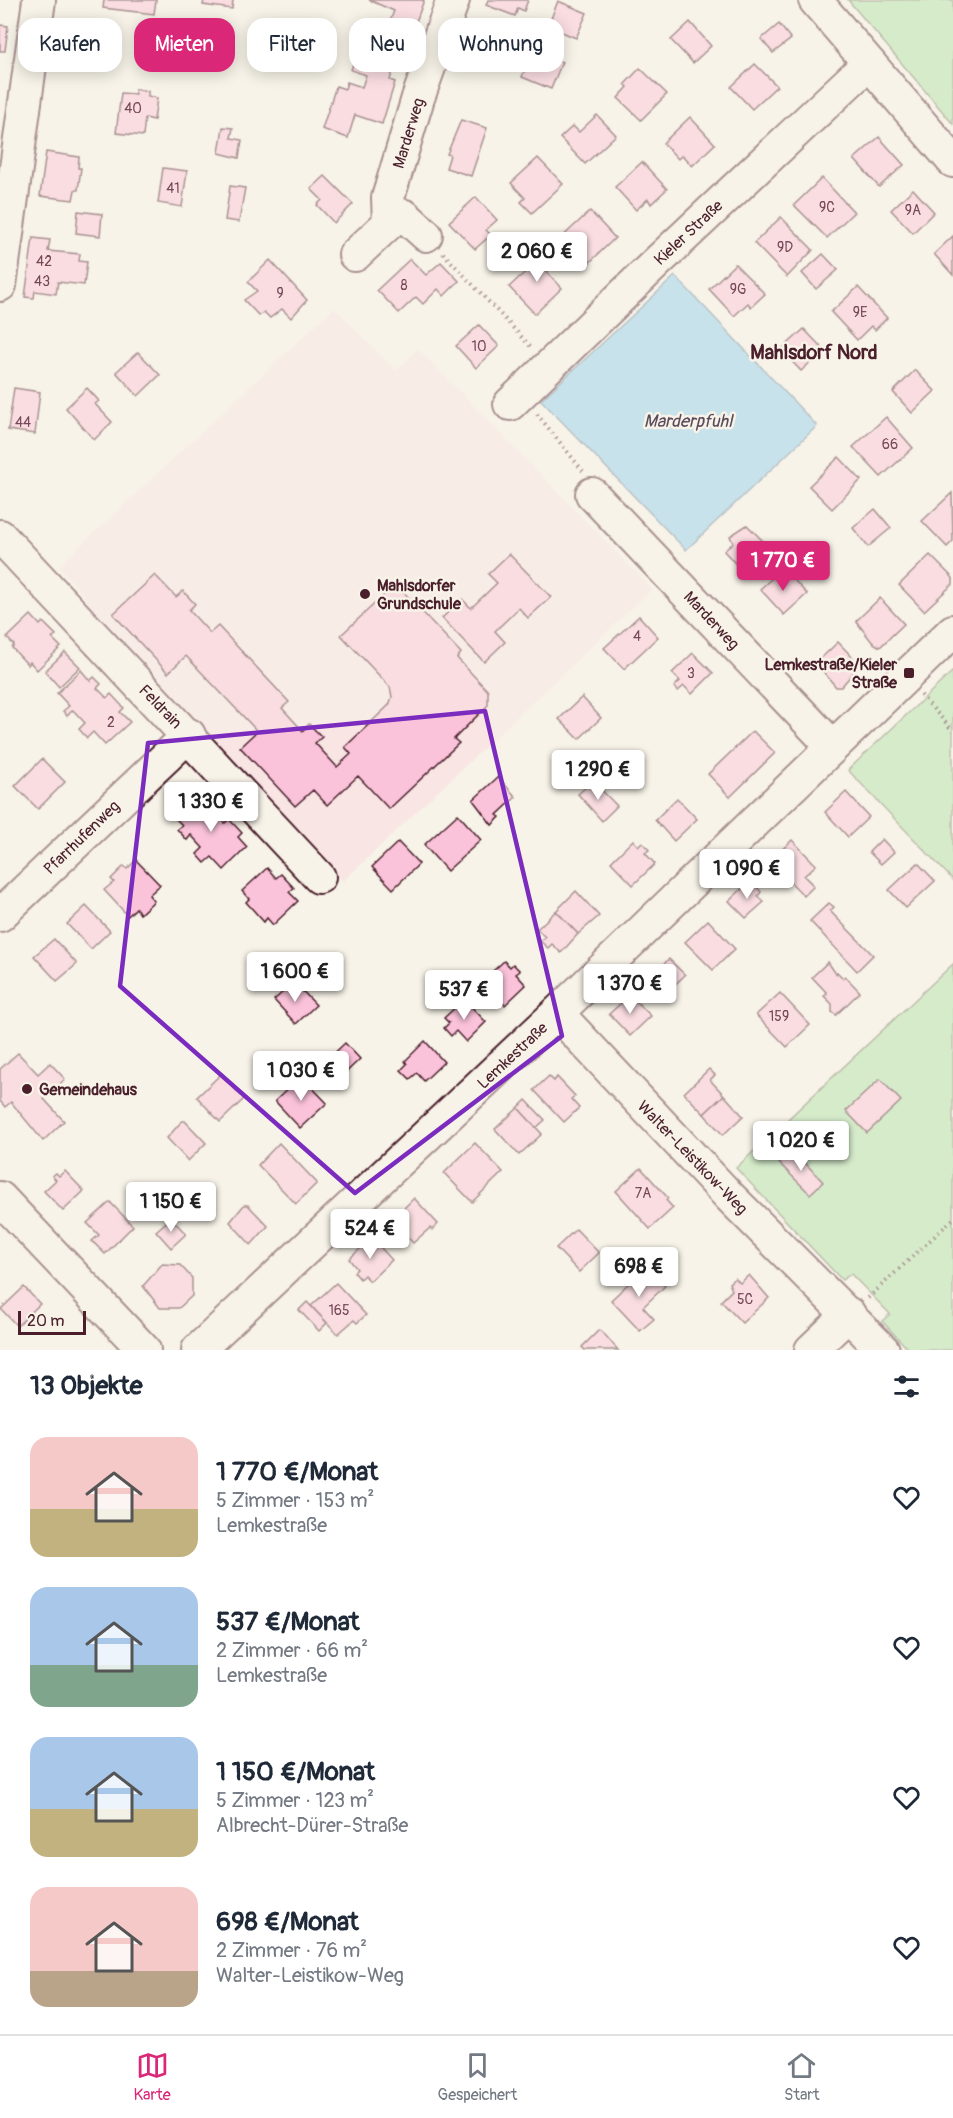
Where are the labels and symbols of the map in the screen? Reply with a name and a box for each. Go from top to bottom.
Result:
street label: Marderweg [389,96,429,171]
house number: 40 [124,100,142,117]
house number: 41 [166,180,180,197]
street label: Kieler Straße [650,196,727,270]
house number: 9C [819,199,835,216]
house number: 9A [905,202,921,219]
pin: 2 060 € [482,232,592,283]
house number: 9D [777,239,793,256]
house number: 42 [36,253,52,270]
house number: 43 [34,273,50,290]
house number: 8 [400,277,408,294]
house number: 9G [730,281,746,298]
house number: 9 [276,285,284,302]
house number: 9E [853,304,867,321]
house number: 10 [471,338,487,355]
district label: Mahlsdorf Nord [750,340,878,365]
water label: Marderpfuhl [644,410,734,433]
house number: 44 [15,414,31,431]
house number: 66 [882,436,898,453]
pin: 1 770 € [728,541,838,592]
place label: Mahlsdorfer Grundschule [377,576,462,614]
marker: Mahlsdorfer Grundschule [358,587,372,601]
street label: Marderweg [679,587,743,654]
house number: 4 [633,628,641,645]
place label: Lemkestraße/Kieler Straße [765,655,898,693]
house number: 3 [687,665,695,682]
marker: Lemkestraße/Kieler Straße [902,666,916,680]
street label: Feldrain [134,680,186,733]
house number: 2 [107,714,115,731]
pin: 1 290 € [543,750,653,801]
pin: 1 330 € [156,782,266,833]
street label: Pfarrhufenweg [39,796,124,879]
pin: 1 090 € [692,849,802,900]
pin: 1 600 € [240,952,350,1003]
pin: 1 370 € [575,964,685,1015]
pin: 537 € [422,970,506,1021]
house number: 159 [769,1008,789,1025]
street label: Lemkestraße [473,1018,552,1093]
pin: 1 030 € [246,1051,356,1102]
place label: Gemeindehaus [39,1080,138,1100]
marker: Gemeindehaus [20,1082,34,1096]
street label: Walter-Leistikow-Weg [633,1097,752,1219]
pin: 1 020 € [746,1121,856,1172]
pin: 1 150 € [116,1182,226,1233]
house number: 7A [635,1185,651,1202]
pin: 524 € [328,1209,412,1260]
pin: 698 € [597,1247,681,1298]
house number: 5C [737,1291,753,1308]
house number: 165 [328,1302,350,1319]
scale bar [18,1308,86,1336]

